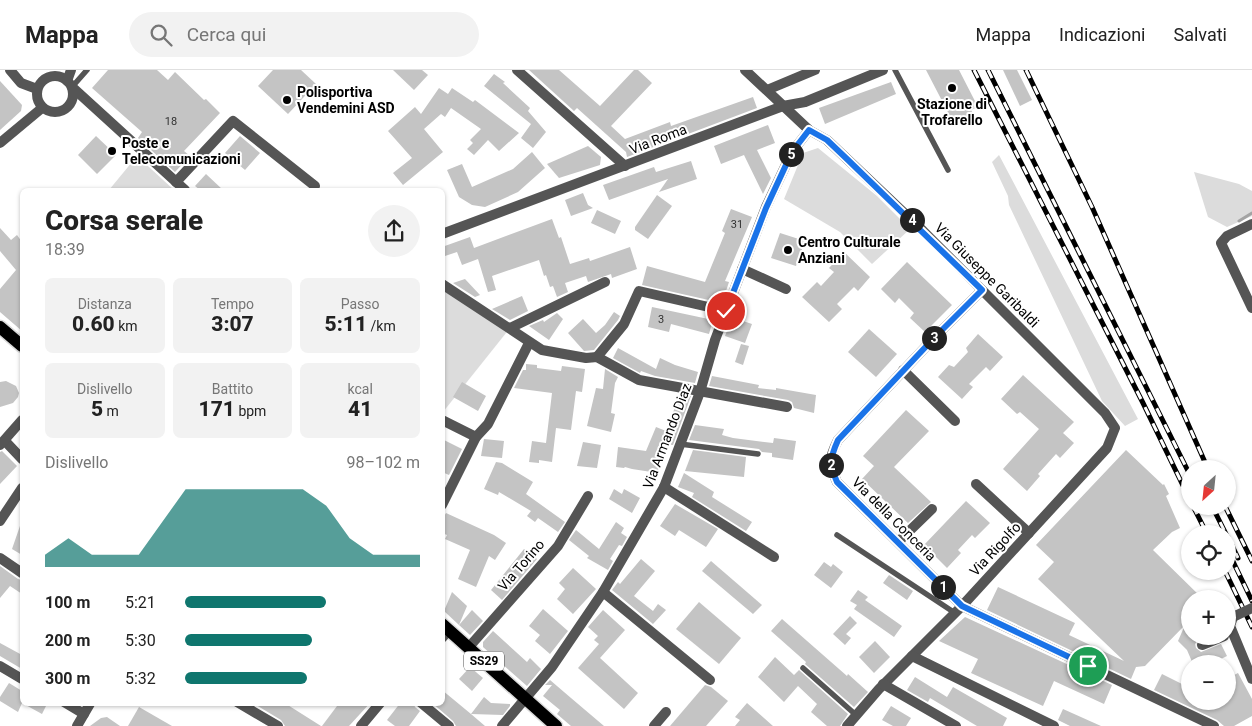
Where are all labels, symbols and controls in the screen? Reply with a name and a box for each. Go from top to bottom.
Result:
search box [129,12,479,57]
text: Mappa [25,21,99,49]
icon: search [147,21,175,49]
text: Cerca qui [187,23,266,46]
text: Mappa [976,24,1031,45]
text: Indicazioni [1059,24,1146,45]
text: Salvati [1174,24,1227,45]
marker: Stazione di Trofarello [946,82,958,94]
place label: Polisportiva Vendemini ASD [297,84,395,116]
marker: Polisportiva Vendemini ASD [281,94,293,106]
place label: Stazione di Trofarello [917,96,987,128]
house number: 18 [165,115,177,128]
street label: Via Roma [627,121,689,157]
place label: Poste e Telecomunicazioni [122,135,241,167]
pin: 5 [778,142,804,166]
marker: Poste e Telecomunicazioni [106,145,118,157]
text: 5 [787,146,796,162]
text: Corsa serale [45,204,203,237]
button: share [368,205,420,257]
pin: 4 [900,208,924,232]
text: 4 [908,212,917,228]
house number: 31 [731,218,743,231]
street label: Via Giuseppe Garibaldi [932,220,1042,330]
place label: Centro Culturale Anziani [798,234,901,266]
text: 18:39 [45,240,85,259]
marker: Centro Culturale Anziani [782,244,794,256]
pin [705,290,747,332]
text: Distanza [78,296,132,312]
text: Tempo [211,296,254,312]
text: Passo [341,296,380,312]
icon: check [712,297,740,325]
text: 0.60 [72,312,115,336]
text: 3:07 [211,312,254,336]
text: 5:11 [325,312,367,336]
house number: 3 [658,313,664,326]
text: km [115,318,138,334]
text: /km [367,318,396,334]
pin: 3 [922,326,946,350]
text: 3 [930,330,939,346]
text: Dislivello [77,381,133,397]
text: Battito [212,381,253,397]
text: kcal [348,381,373,397]
street label: Via Armando Diaz [640,381,694,491]
text: 5 [91,397,103,421]
text: 171 [199,397,235,421]
text: 41 [348,397,372,421]
text: m [103,403,119,419]
text: bpm [235,403,266,419]
pin: 2 [818,452,844,478]
text: Dislivello [45,453,108,472]
text: 98–102 m [347,453,420,472]
text: 2 [827,457,836,473]
north arrow [1181,460,1236,515]
map controls [1181,460,1236,710]
street label: Via della Conceria [849,474,939,564]
street label: Via Rigolfo [966,519,1024,579]
button: locate [1181,525,1236,580]
street label: Via Torino [494,536,548,594]
pin: 1 [930,574,956,600]
text: 1 [939,579,948,595]
button: + [1181,590,1236,645]
text: 100 m [45,593,90,612]
text: 5:21 [125,593,156,612]
text: 200 m [45,631,90,650]
text: 5:30 [125,631,156,650]
pin [1067,645,1109,687]
road number: SS29 [464,652,504,670]
icon: arrive [1074,652,1102,680]
button: − [1181,655,1236,710]
text: 300 m [45,669,90,688]
text: 5:32 [125,669,156,688]

